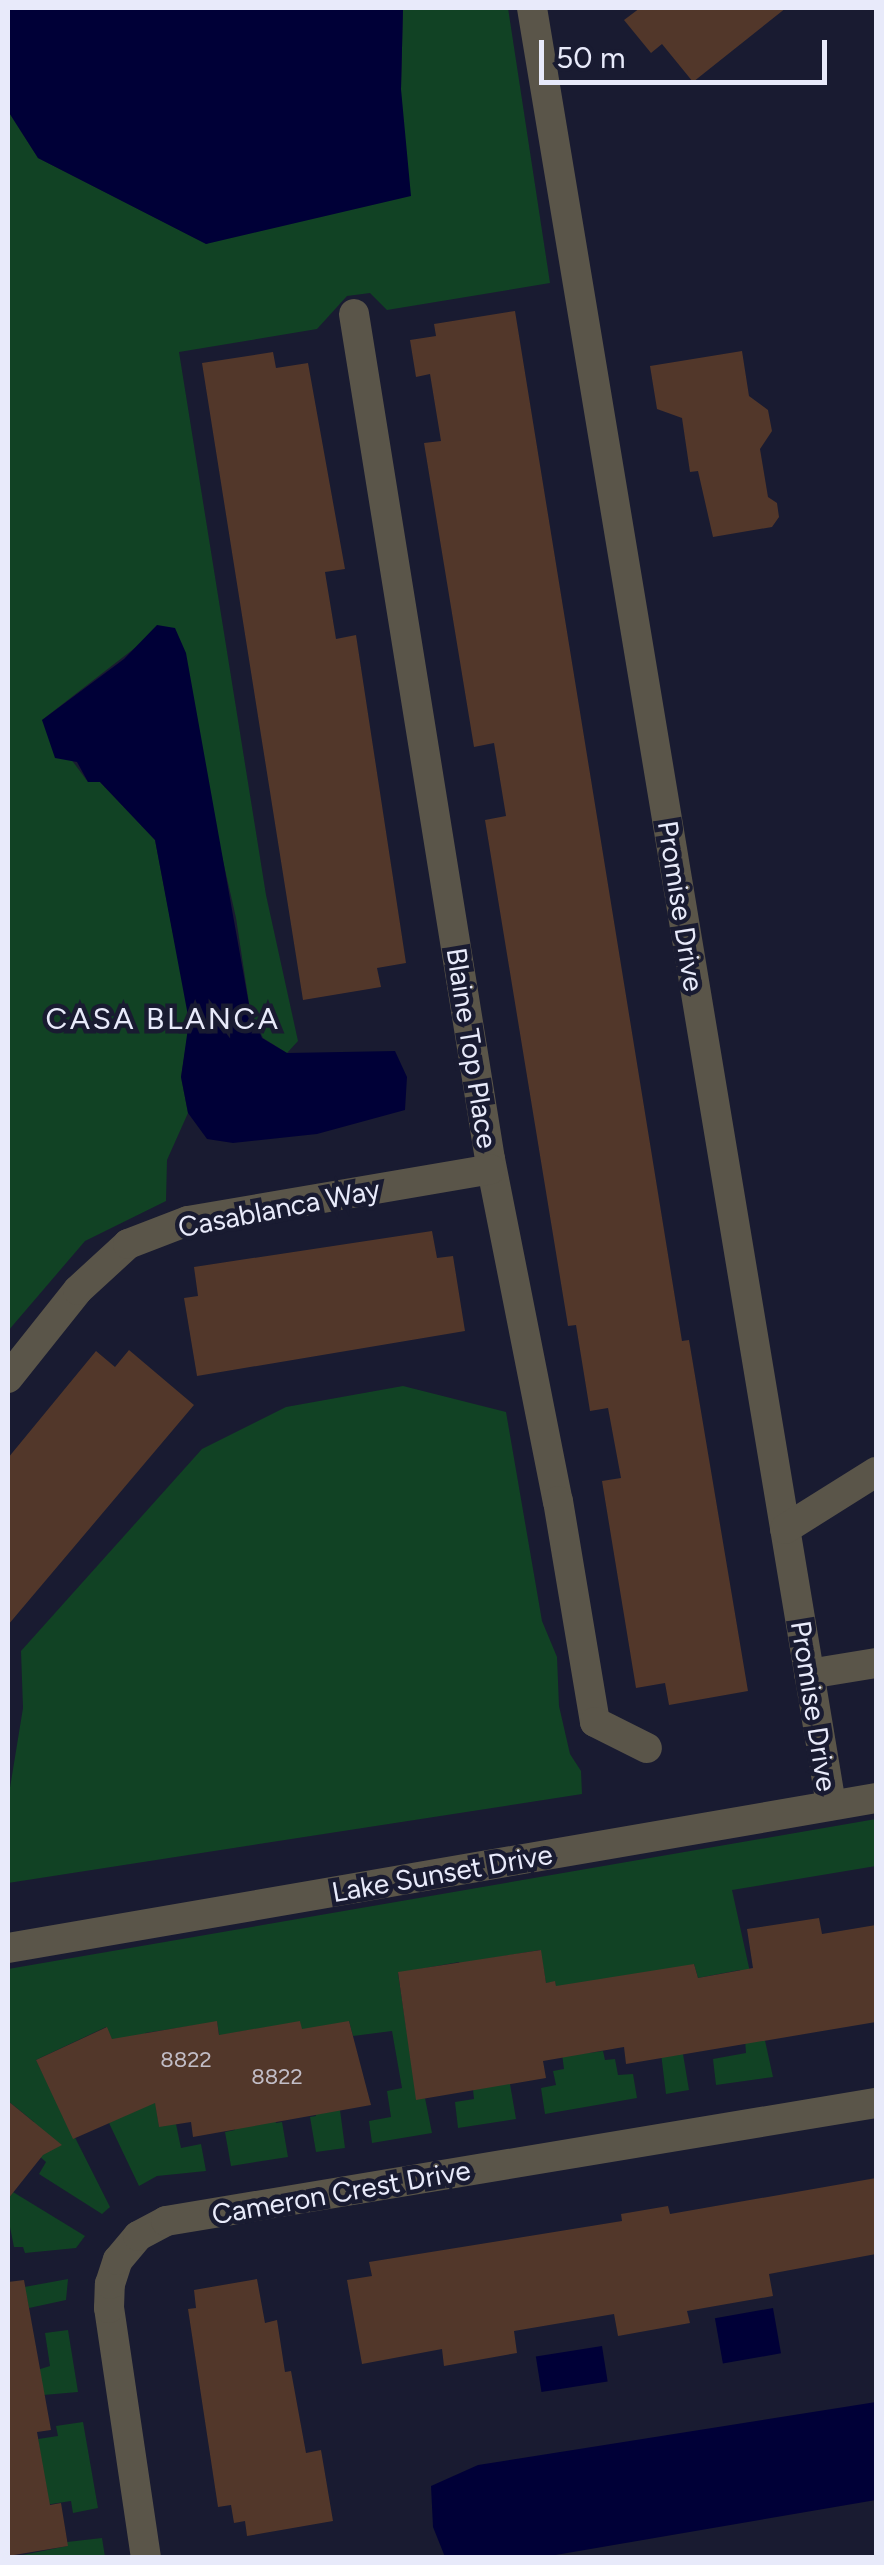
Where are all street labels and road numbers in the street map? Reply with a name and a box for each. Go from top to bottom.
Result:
street label: Promise Drive [651,818,711,994]
street label: Blaine Top Place [440,945,504,1151]
street label: Casablanca Way [175,1172,383,1244]
street label: Promise Drive [784,1618,844,1794]
street label: Lake Sunset Drive [329,1837,555,1909]
street label: Cameron Crest Drive [209,2153,473,2231]

